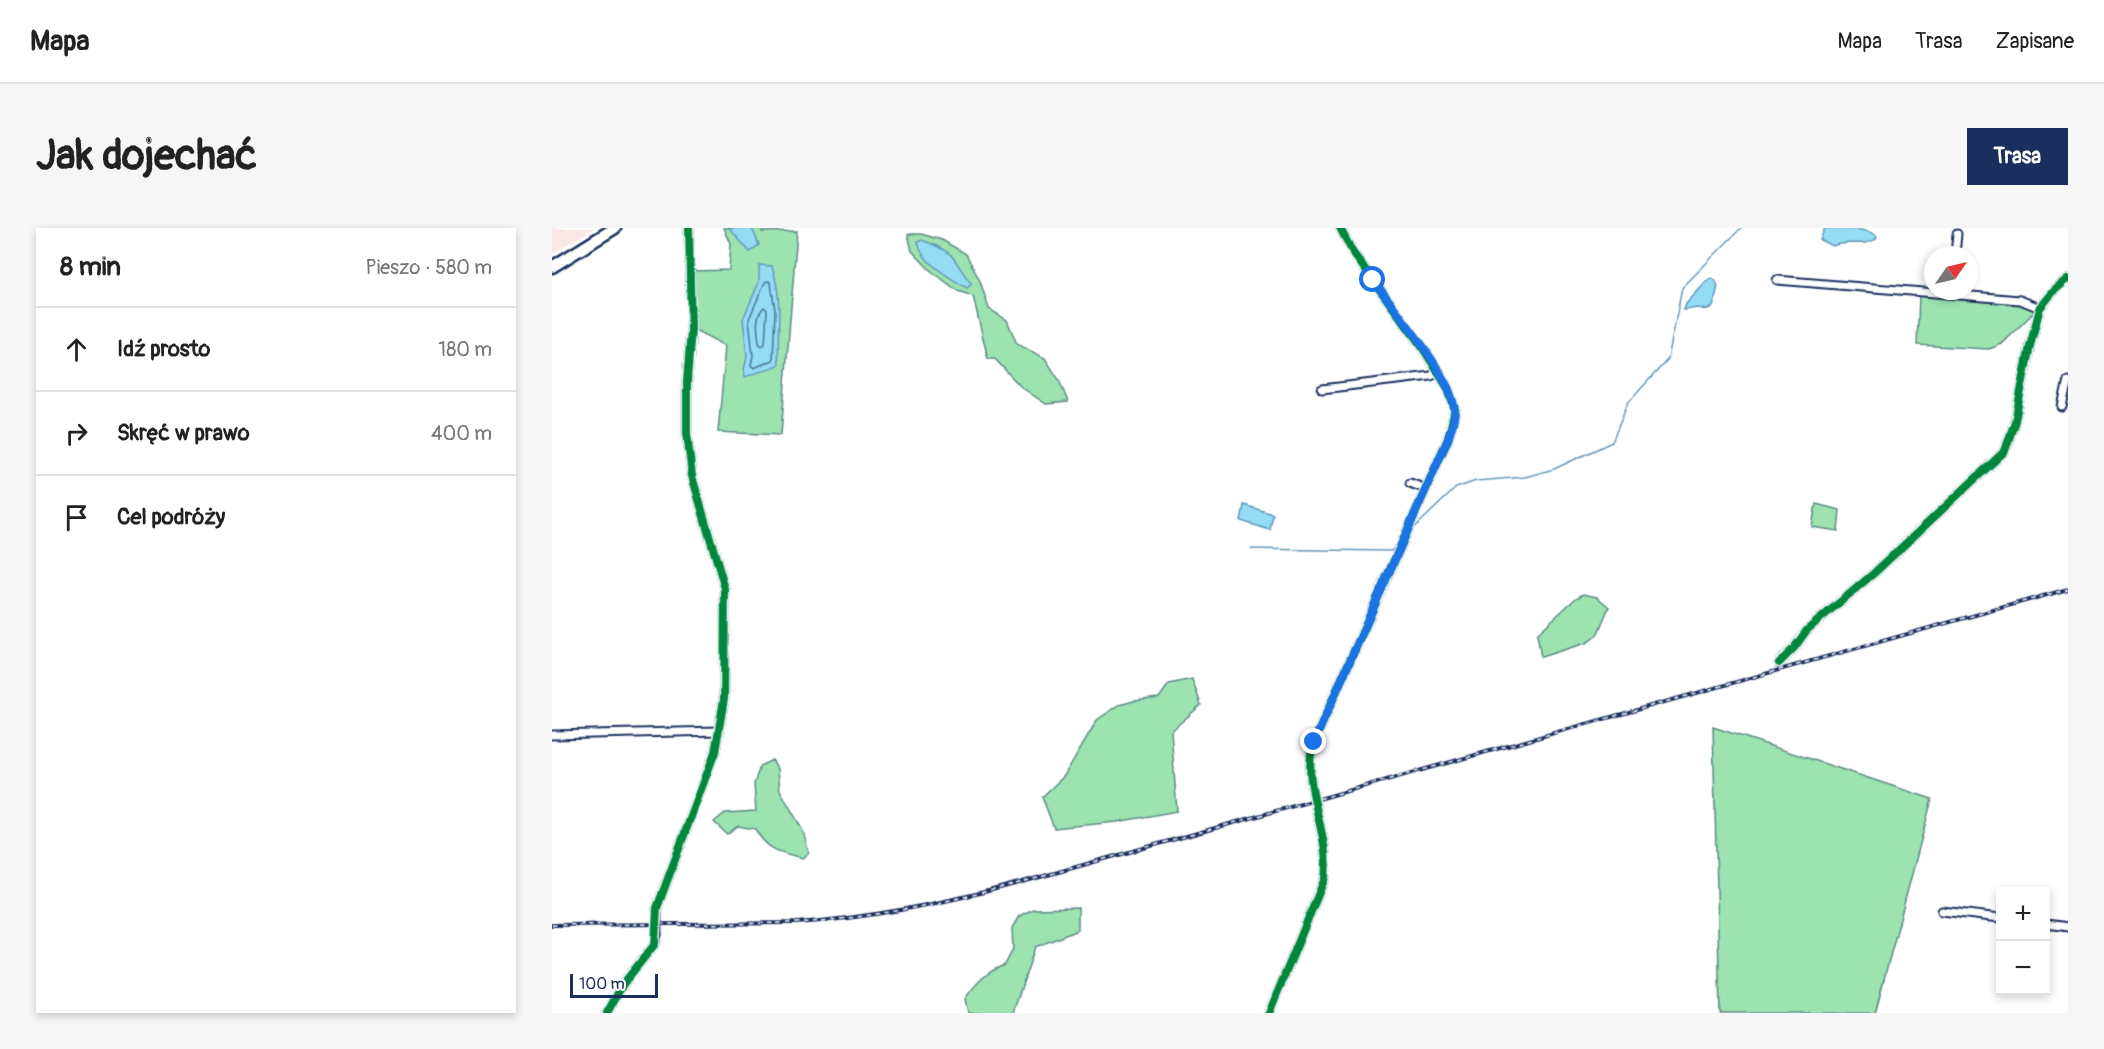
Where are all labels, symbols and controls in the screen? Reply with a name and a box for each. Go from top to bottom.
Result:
text: Mapa [30,24,89,59]
text: Mapa [1837,28,1882,55]
text: Trasa [1915,28,1963,55]
text: Zapisane [1996,28,2074,55]
button: Trasa [1967,128,2068,185]
text: Jak dojechać [36,130,257,182]
north arrow [1924,246,1978,300]
text: 8 min [60,251,121,283]
text: Pieszo · 580 m [366,255,492,280]
route start [1359,266,1385,292]
icon: ahead [60,333,93,366]
text: Idź prosto [117,335,210,363]
text: 180 m [438,337,492,362]
icon: right [60,417,93,450]
text: Skręć w prawo [117,419,250,447]
text: 400 m [431,421,492,446]
icon: arrive [60,501,93,534]
text: Cel podróży [117,503,225,531]
route end [1300,728,1326,754]
map controls [1996,887,2050,995]
button: + [1996,887,2050,941]
button: − [1996,941,2050,995]
scale bar [570,971,658,998]
text: 100 m [579,974,625,994]

